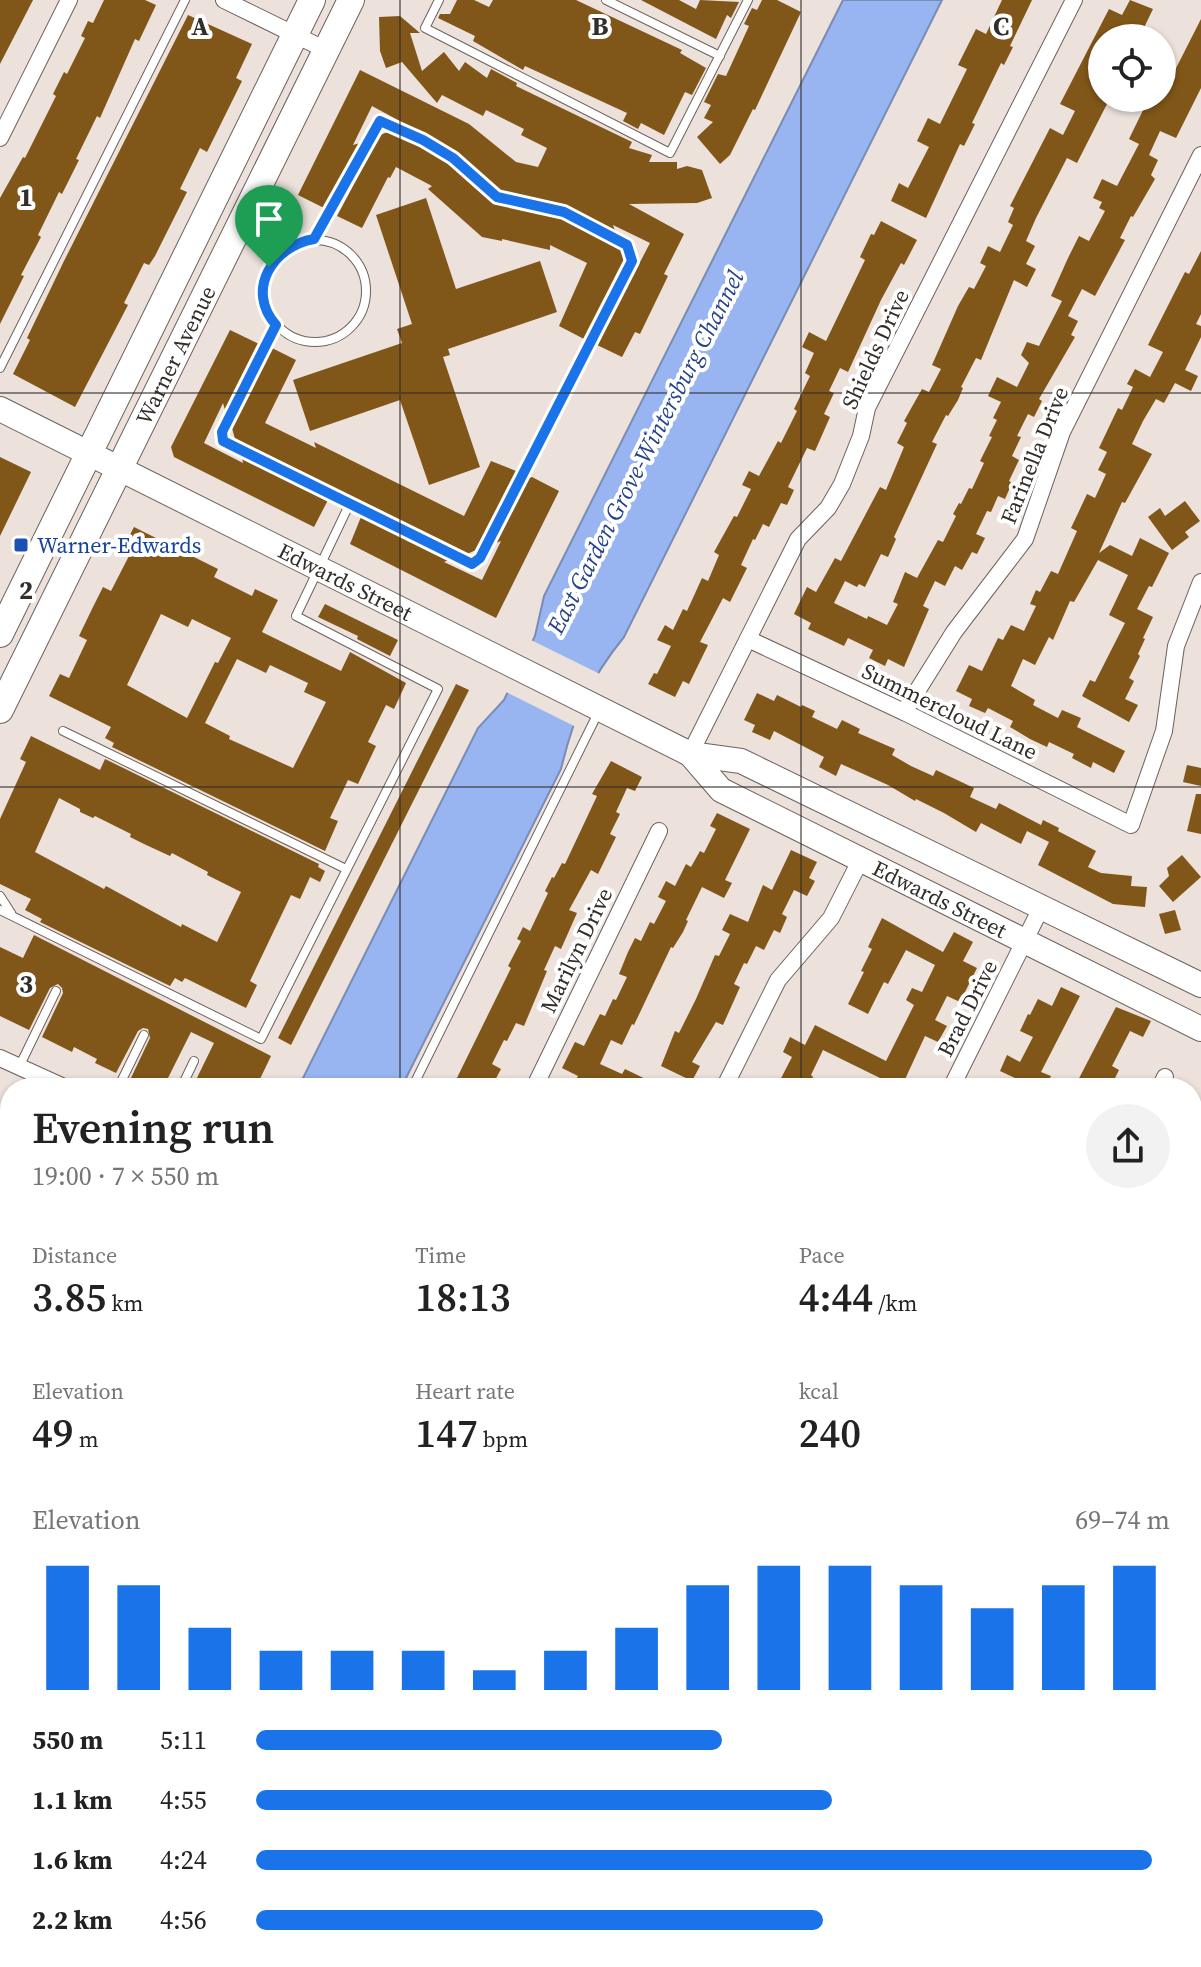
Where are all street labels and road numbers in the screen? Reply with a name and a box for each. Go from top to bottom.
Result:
street label: Warner Avenue [129,281,222,429]
street label: Shields Drive [834,284,916,414]
street label: Farinella Drive [993,382,1075,528]
street label: Edwards Street [273,535,418,628]
street label: Summercloud Lane [857,656,1043,766]
street label: Edwards Street [868,853,1013,945]
street label: Marilyn Drive [533,883,619,1017]
street label: Brad Drive [930,955,1004,1061]

